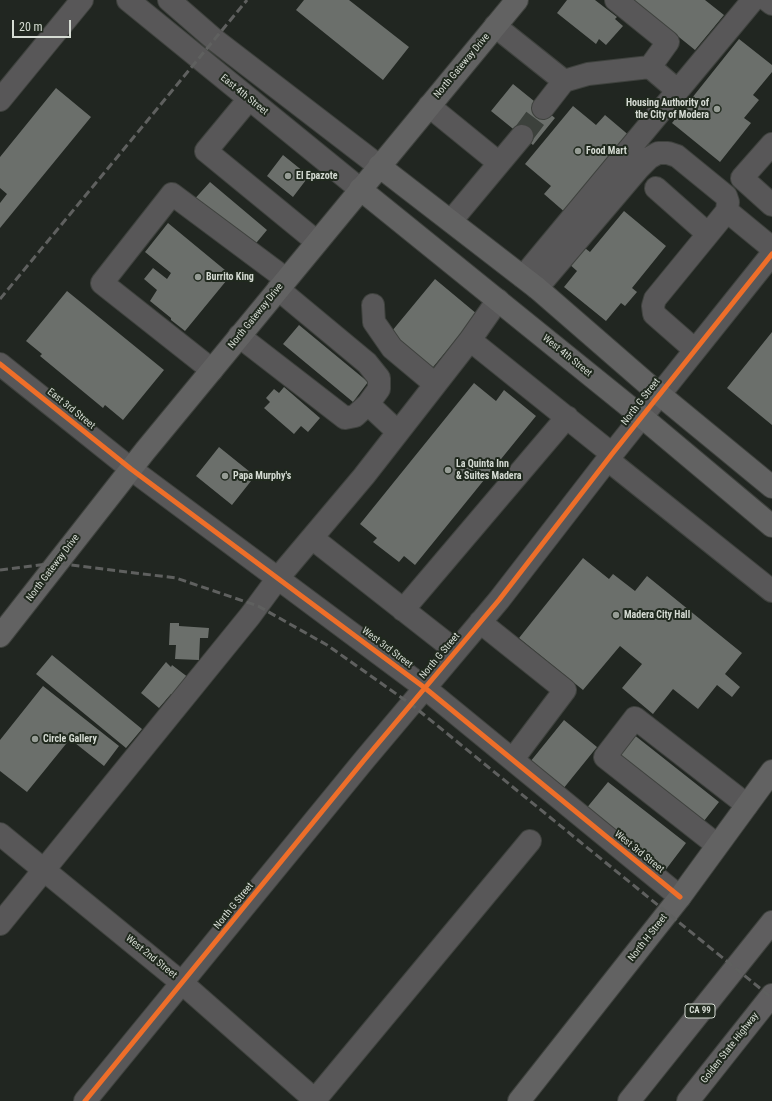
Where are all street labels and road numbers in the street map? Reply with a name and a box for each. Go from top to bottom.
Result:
street label: North Gateway Drive [432,31,492,101]
street label: East 4th Street [218,72,270,118]
street label: North Gateway Drive [226,281,286,351]
street label: West 4th Street [540,332,594,380]
street label: North G Street [619,376,663,428]
street label: East 3rd Street [45,386,97,432]
street label: North Gateway Drive [24,532,82,604]
street label: West 3rd Street [359,625,415,671]
street label: North G Street [417,631,463,681]
street label: West 3rd Street [612,828,666,876]
street label: North G Street [212,880,256,932]
street label: North H Street [626,912,670,964]
street label: West 2nd Street [123,933,179,981]
road number: CA 99 [685,1004,715,1018]
street label: Golden State Highway [699,1010,761,1086]

